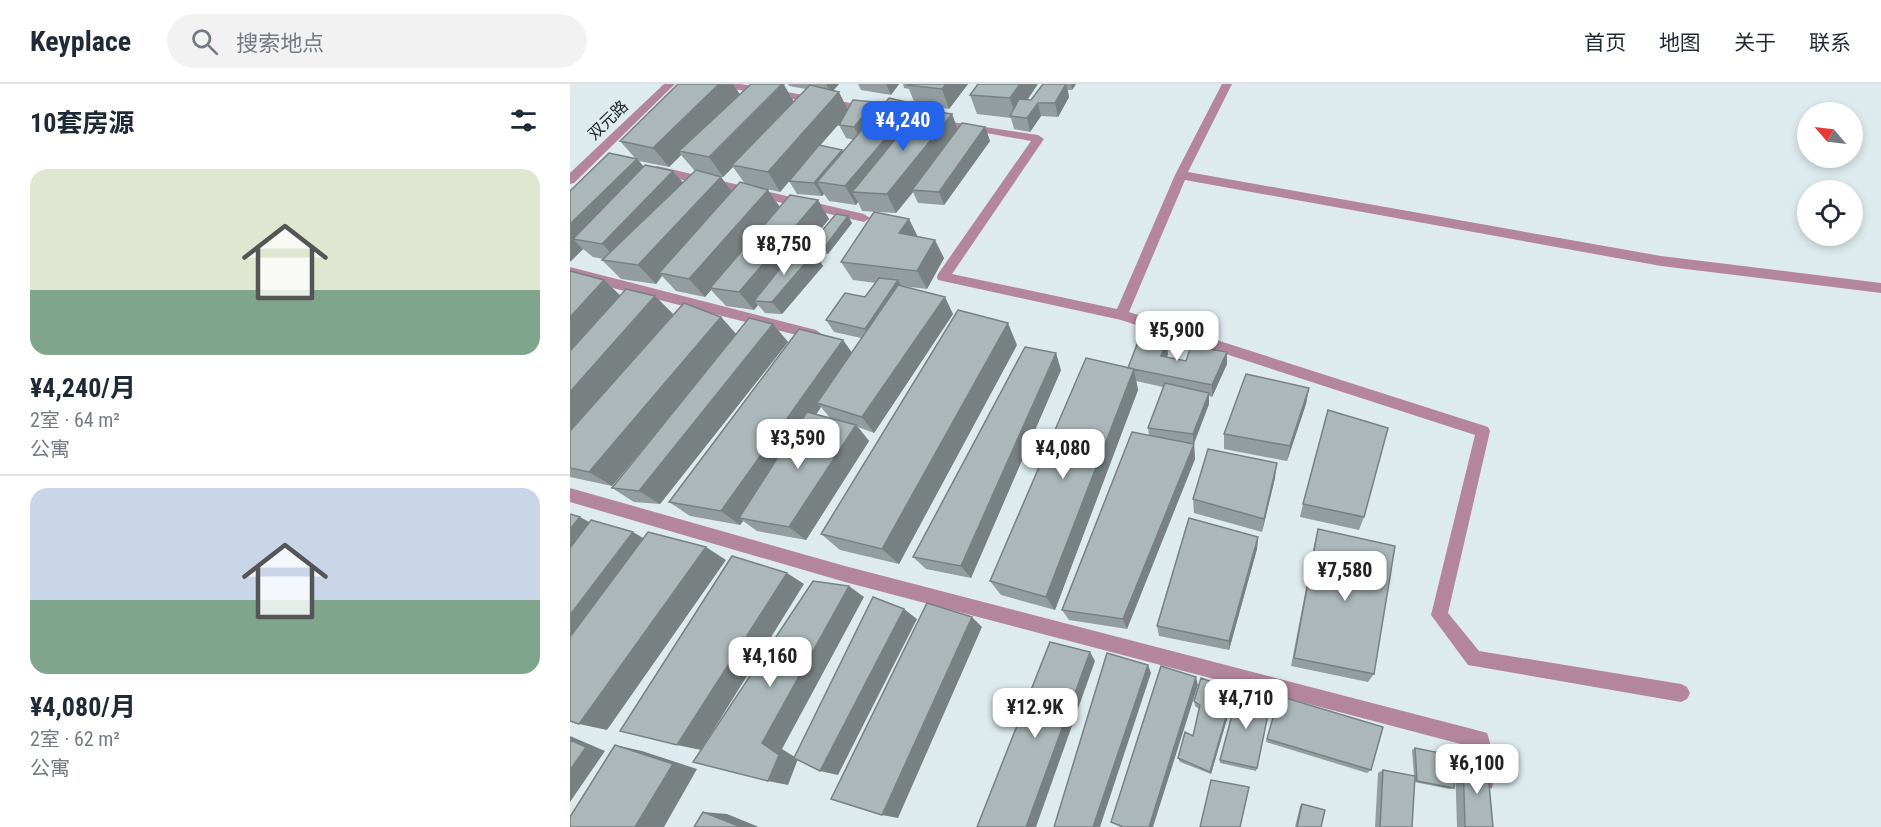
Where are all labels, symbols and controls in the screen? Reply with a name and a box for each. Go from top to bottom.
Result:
search box [167,14,587,68]
text: Keyplace [30,25,131,58]
icon: search [188,25,221,58]
text: 搜索地点 [236,31,324,56]
text: 首页 [1584,31,1626,55]
text: 地图 [1659,31,1701,55]
text: 关于 [1734,31,1776,55]
text: 联系 [1809,31,1851,55]
street label: 双元路 [584,96,632,144]
pin: ¥4,240 [854,101,952,152]
north arrow [1797,102,1863,168]
map controls [1797,102,1863,246]
icon: filters [507,104,540,137]
text: 10套房源 [30,108,134,138]
text: ¥4,240 [876,108,930,132]
button: locate [1797,180,1863,246]
icon: home [231,208,339,316]
pin: ¥8,750 [735,225,833,276]
text: ¥8,750 [757,232,811,256]
pin: ¥5,900 [1128,311,1226,362]
text: ¥5,900 [1150,318,1204,342]
text: ¥4,240/月 [30,373,136,403]
text: 2室 · 64 m² [30,408,120,432]
pin: ¥3,590 [749,419,847,470]
text: ¥3,590 [771,426,825,450]
pin: ¥4,080 [1014,429,1112,480]
text: ¥4,080 [1036,436,1090,460]
text: 公寓 [30,437,70,461]
icon: home [231,527,339,635]
pin: ¥7,580 [1296,551,1394,602]
text: ¥7,580 [1318,558,1372,582]
pin: ¥4,160 [721,637,819,688]
text: ¥4,160 [743,644,797,668]
pin: ¥4,710 [1197,679,1295,730]
text: ¥4,710 [1219,686,1273,710]
pin: ¥12.9K [986,688,1084,739]
text: ¥4,080/月 [30,692,136,722]
text: ¥12.9K [1007,695,1063,719]
text: 2室 · 62 m² [30,727,120,751]
pin: ¥6,100 [1428,744,1526,795]
text: ¥6,100 [1450,751,1504,775]
text: 公寓 [30,756,70,780]

